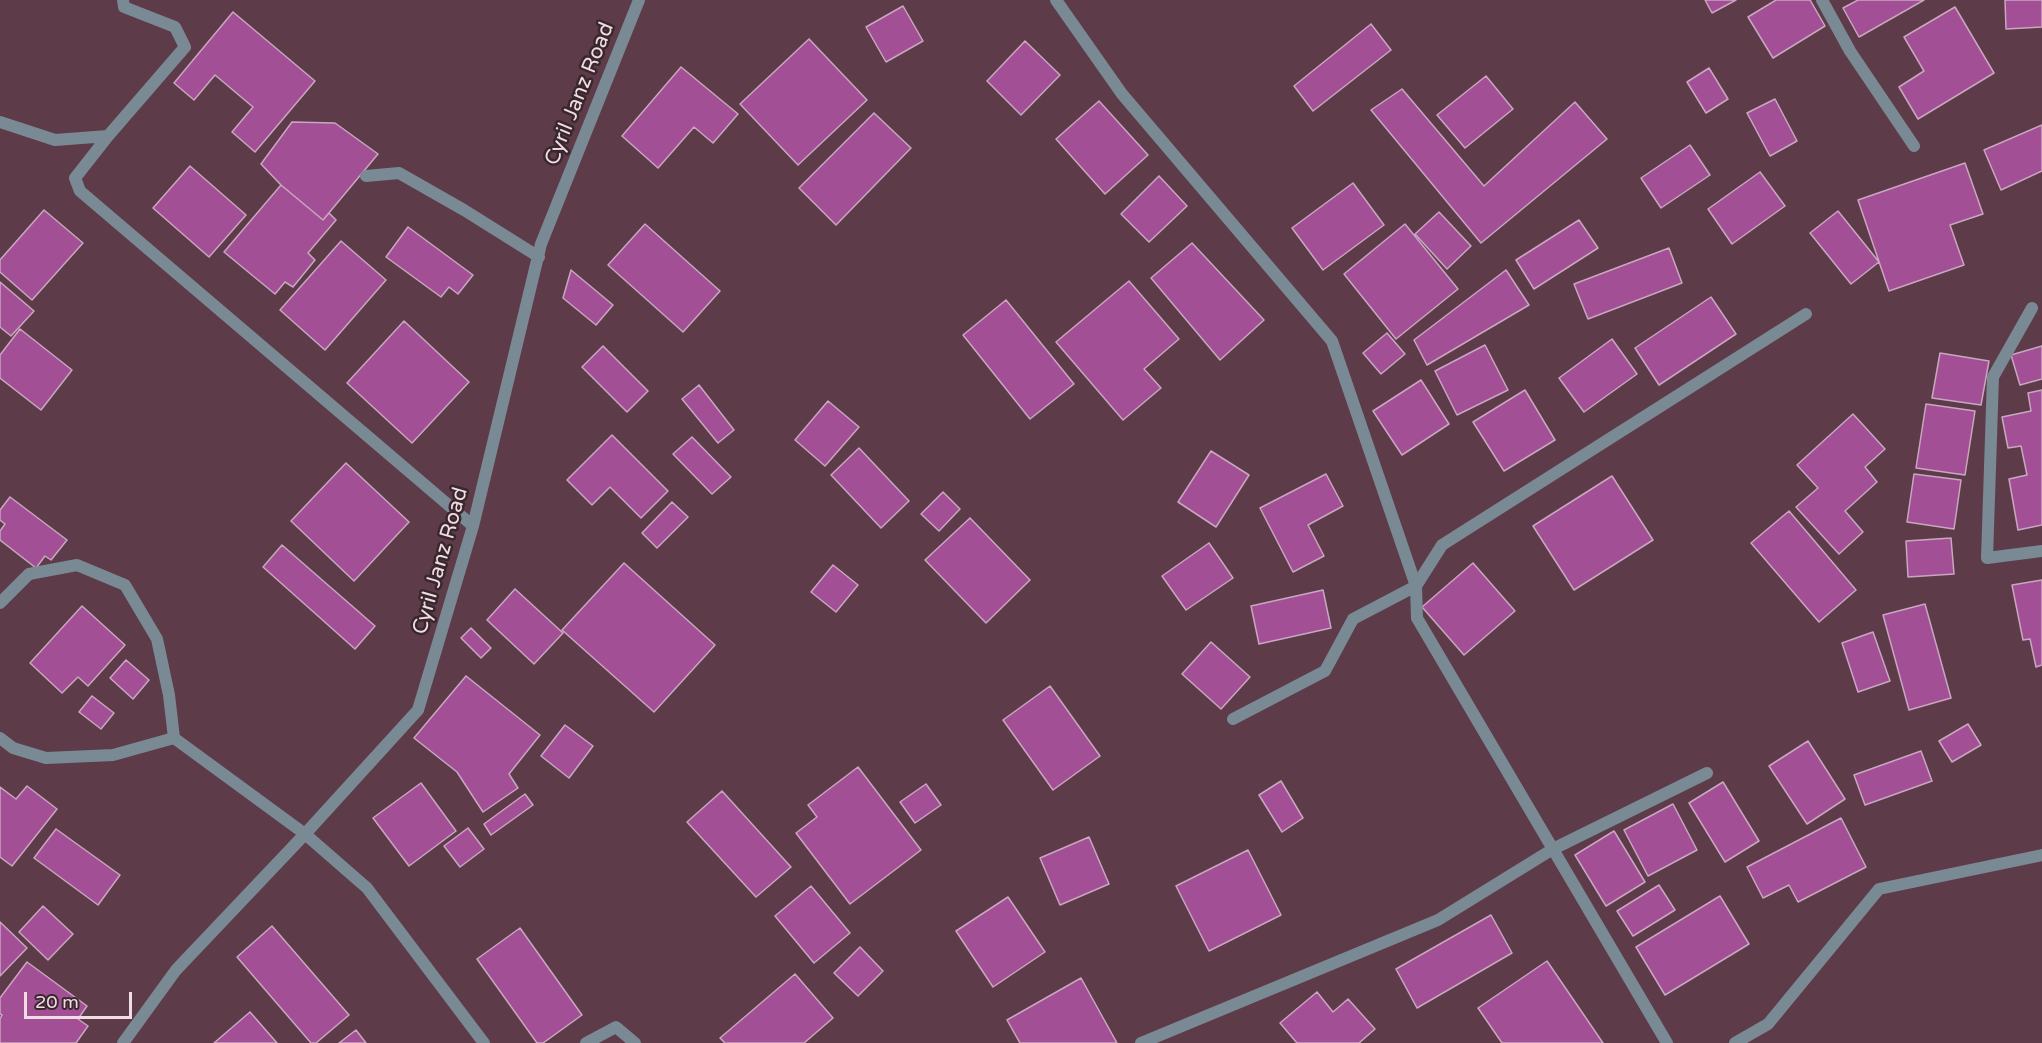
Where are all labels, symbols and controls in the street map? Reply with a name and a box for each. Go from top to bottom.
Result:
street label: Cyril Janz Road [540,19,620,169]
street label: Cyril Janz Road [408,485,474,637]
scale bar [27,980,135,1018]
text: 20 m [35,991,79,1013]

